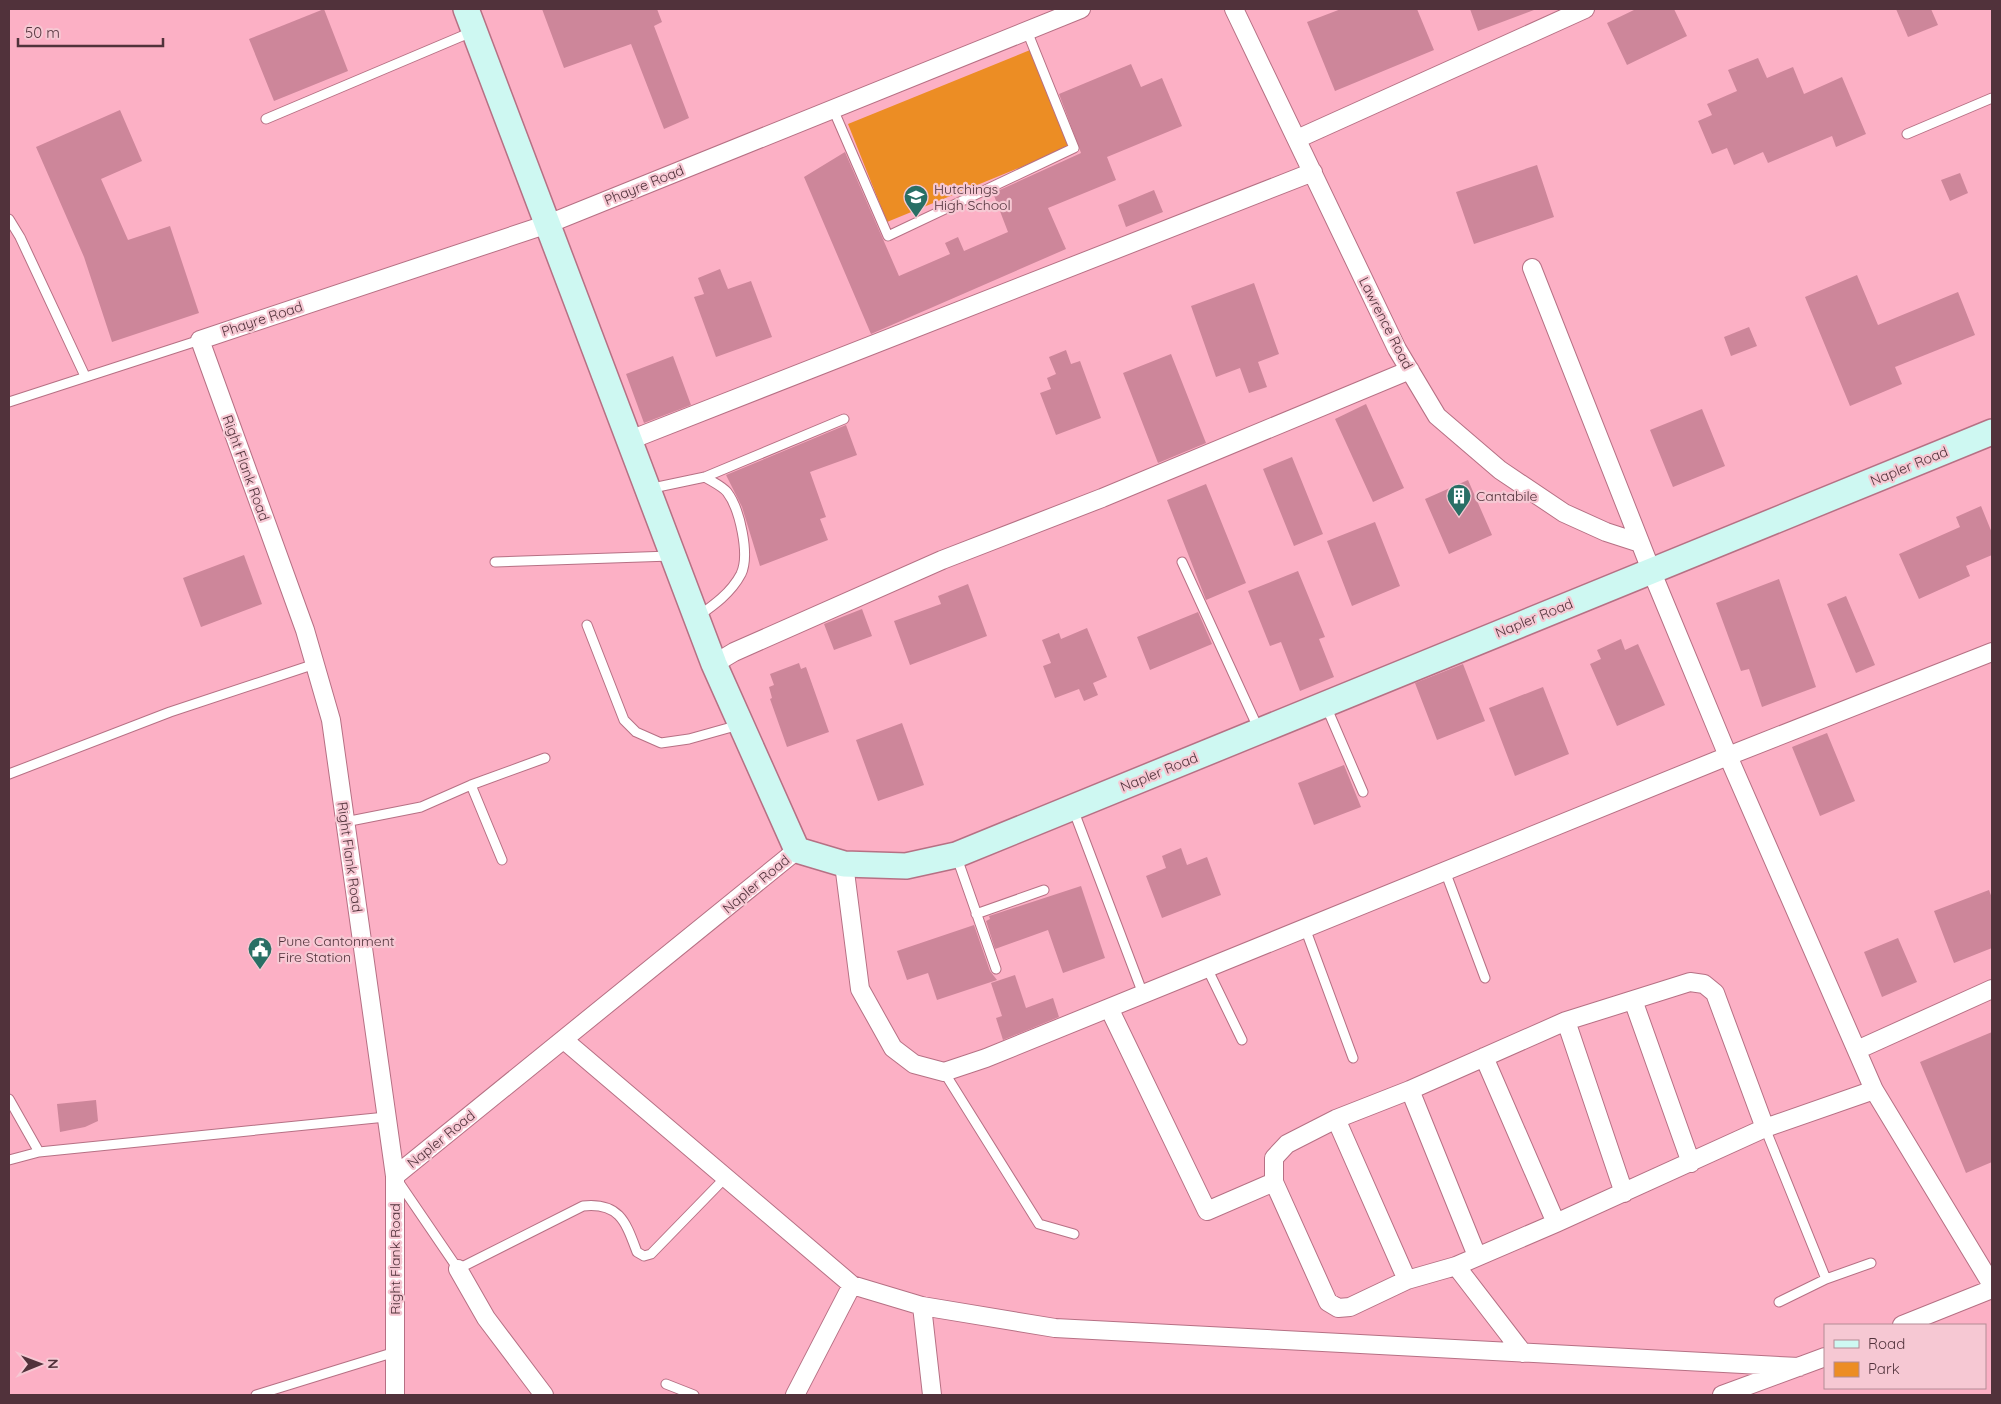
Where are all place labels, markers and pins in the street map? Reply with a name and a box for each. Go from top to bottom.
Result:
place label: Hutchings High School [934,180,1011,214]
school or university icon: Hutchings High School [903,184,929,218]
building icon: Cantabile [1446,483,1472,517]
place label: Cantabile [1476,487,1538,505]
place label: Pune Cantonment Fire Station [278,932,395,966]
public building icon: Pune Cantonment Fire Station [247,936,273,970]

